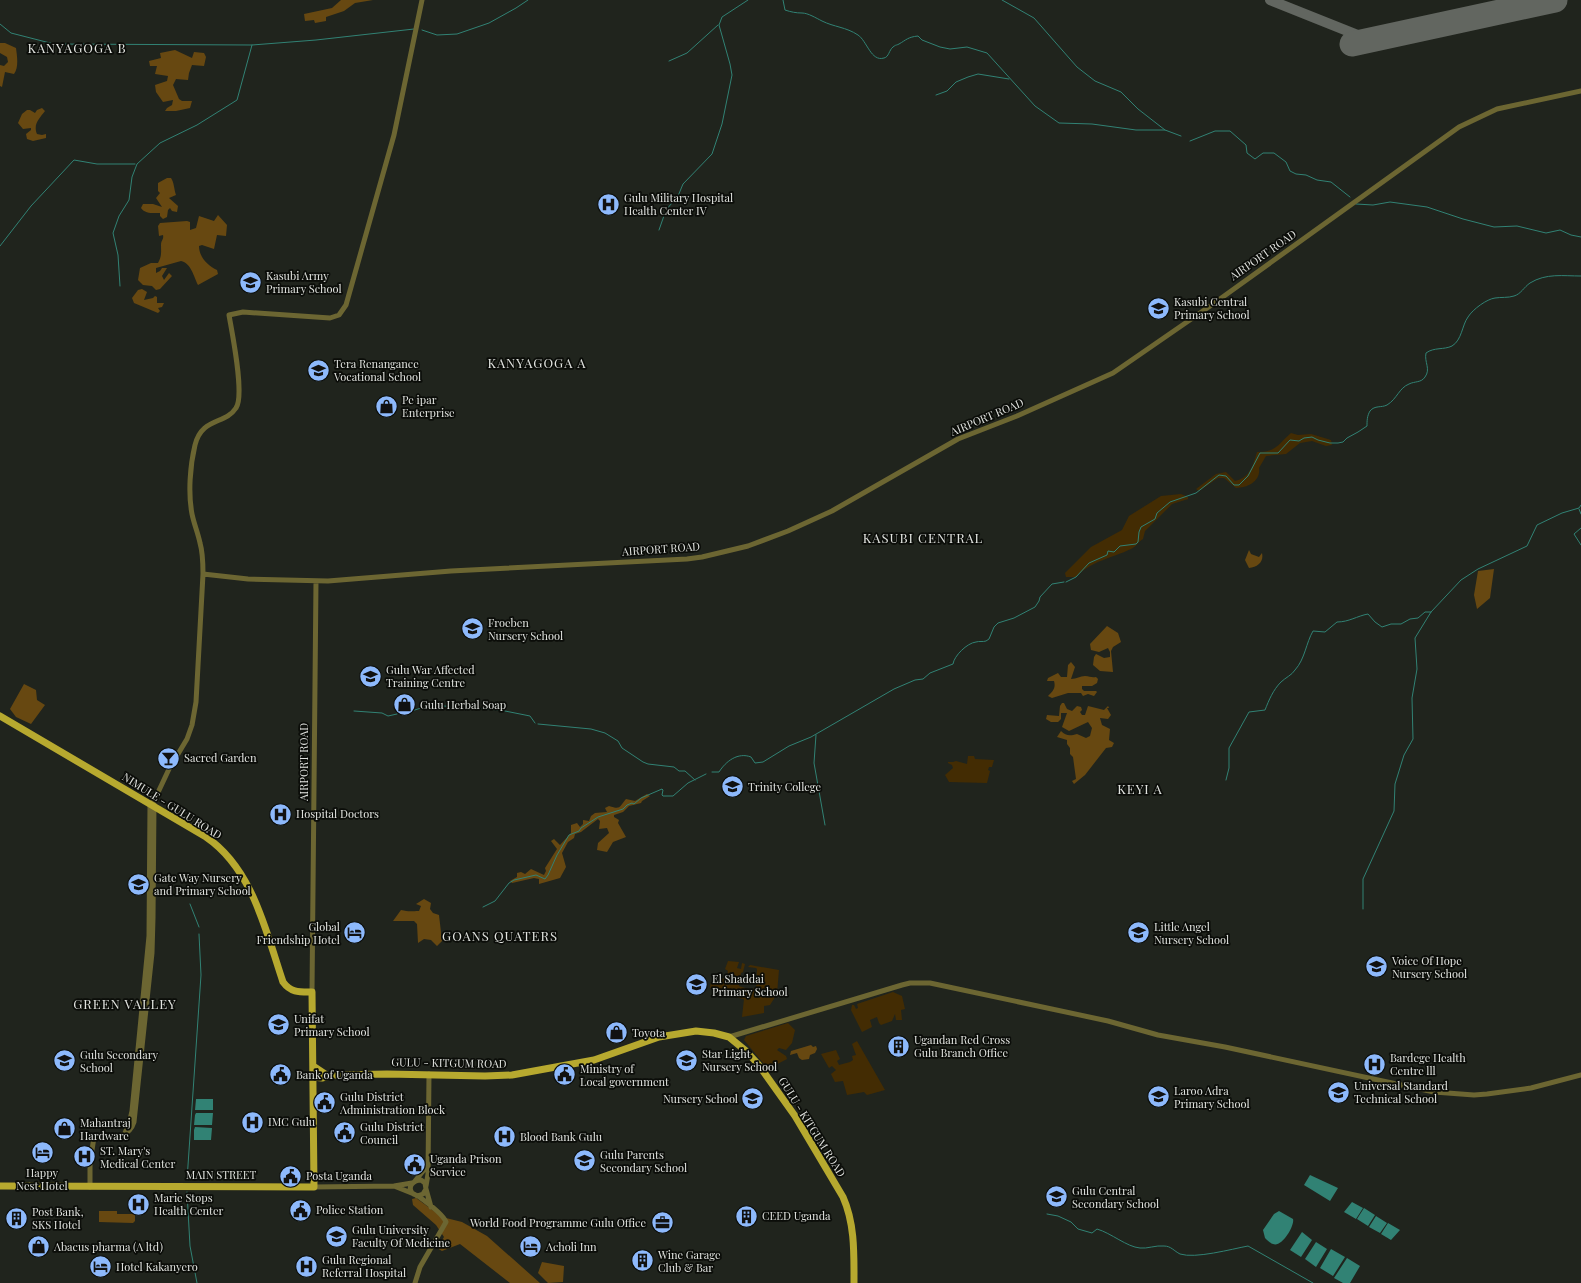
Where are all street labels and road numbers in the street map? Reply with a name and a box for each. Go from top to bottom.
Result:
street label: AIRPORT ROAD [1226,226,1299,284]
street label: AIRPORT ROAD [947,394,1026,439]
street label: AIRPORT ROAD [620,538,701,559]
street label: AIRPORT ROAD [296,723,311,802]
street label: NIMULE - GULU ROAD [120,769,225,842]
street label: GULU - KITGUM ROAD [391,1054,507,1071]
street label: GULU - KITGUM ROAD [776,1074,849,1180]
street label: MAIN STREET [186,1167,256,1182]

